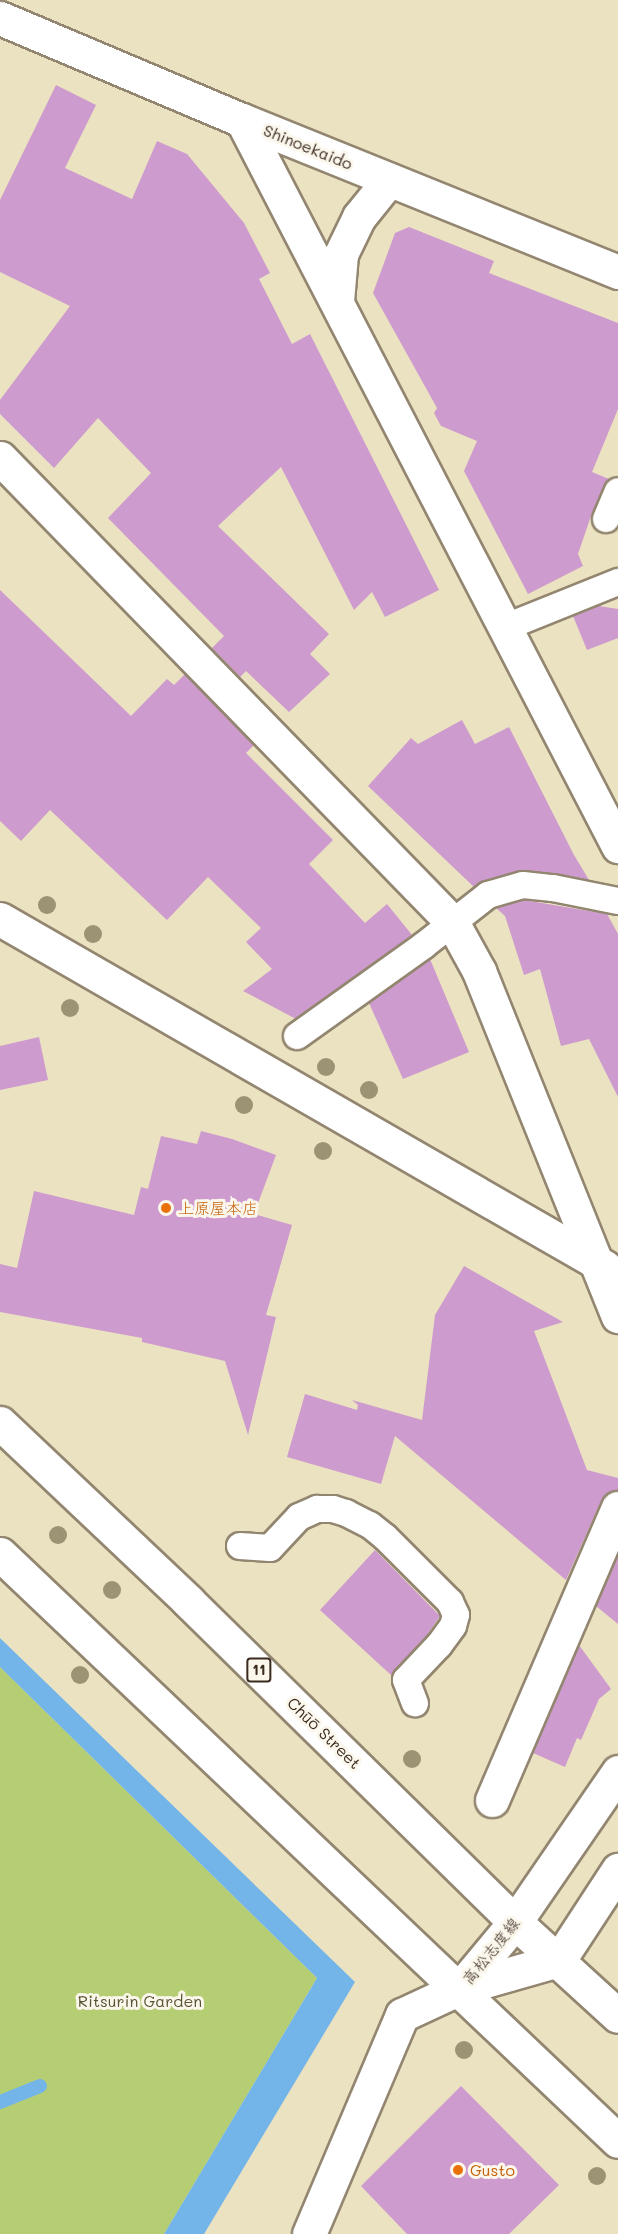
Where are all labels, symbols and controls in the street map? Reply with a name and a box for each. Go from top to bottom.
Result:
street label: Shinoekaido [261,120,355,174]
place label: 上原屋本店 [178,1198,258,1218]
marker: 上原屋本店 [159,1201,173,1215]
road number: 11 [246,1658,272,1682]
street label: Chūō Street [283,1693,365,1773]
street label: 高松志度線 [458,1914,524,1988]
park label: Ritsurin Garden [78,1991,202,2011]
place label: Gusto [470,2160,515,2180]
marker: Gusto [451,2163,465,2177]

